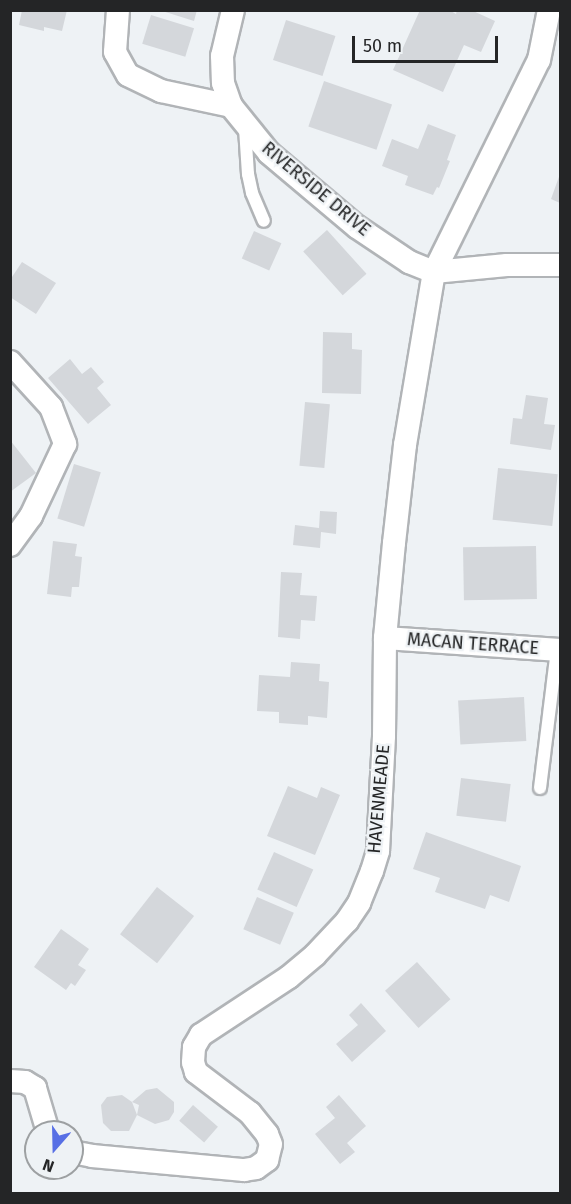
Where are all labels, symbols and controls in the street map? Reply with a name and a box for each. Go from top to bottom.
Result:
scale bar [355,24,500,62]
text: 50 m [363,35,402,57]
street label: RIVERSIDE DRIVE [257,137,375,241]
street label: MACAN TERRACE [406,629,540,659]
street label: HAVENMEADE [363,744,395,854]
north arrow [24,1120,84,1180]
text: N [40,1155,57,1176]

